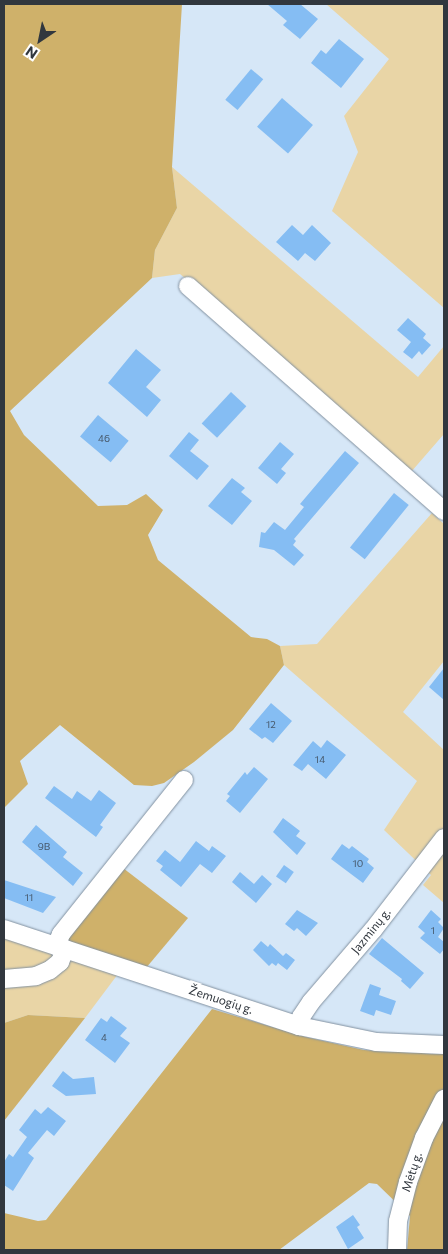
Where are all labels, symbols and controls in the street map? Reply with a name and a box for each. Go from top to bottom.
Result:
north arrow [15,15,65,65]
text: N [22,43,40,63]
house number: 46 [98,433,110,445]
house number: 12 [266,719,276,731]
house number: 14 [315,754,325,766]
house number: 9B [38,841,50,853]
house number: 10 [353,858,363,870]
house number: 11 [25,892,33,904]
street label: Jazminų g. [348,905,394,957]
house number: 1 [431,925,435,937]
street label: Žemuogių g. [187,983,255,1017]
house number: 4 [101,1032,107,1044]
street label: Mėtų g. [399,1150,425,1194]

